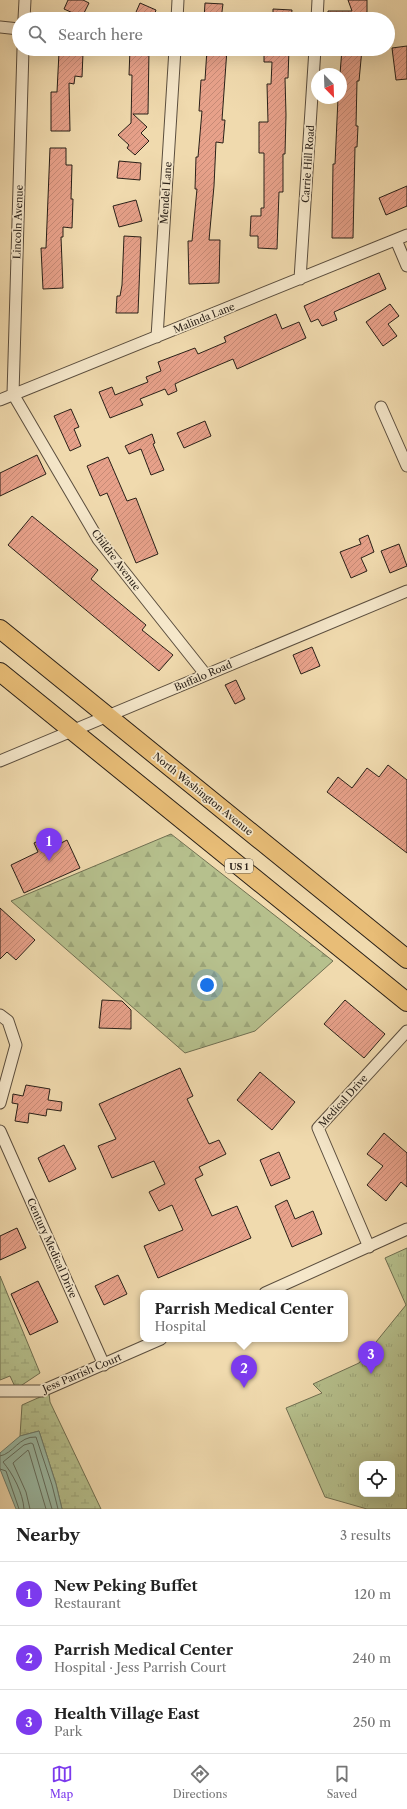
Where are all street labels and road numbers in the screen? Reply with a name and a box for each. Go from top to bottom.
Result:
street label: Carrie Hill Road [299,125,317,203]
street label: Mendel Lane [157,161,175,225]
street label: Lincoln Avenue [10,184,26,259]
street label: Malinda Lane [171,300,237,336]
street label: Childre Avenue [89,527,144,594]
street label: Buffalo Road [172,658,234,694]
street label: North Washington Avenue [150,750,256,839]
road number: US 1 [225,859,253,873]
street label: Medical Drive [316,1072,370,1130]
street label: Century Medical Drive [24,1196,80,1300]
street label: Jess Parrish Court [39,1350,124,1396]

